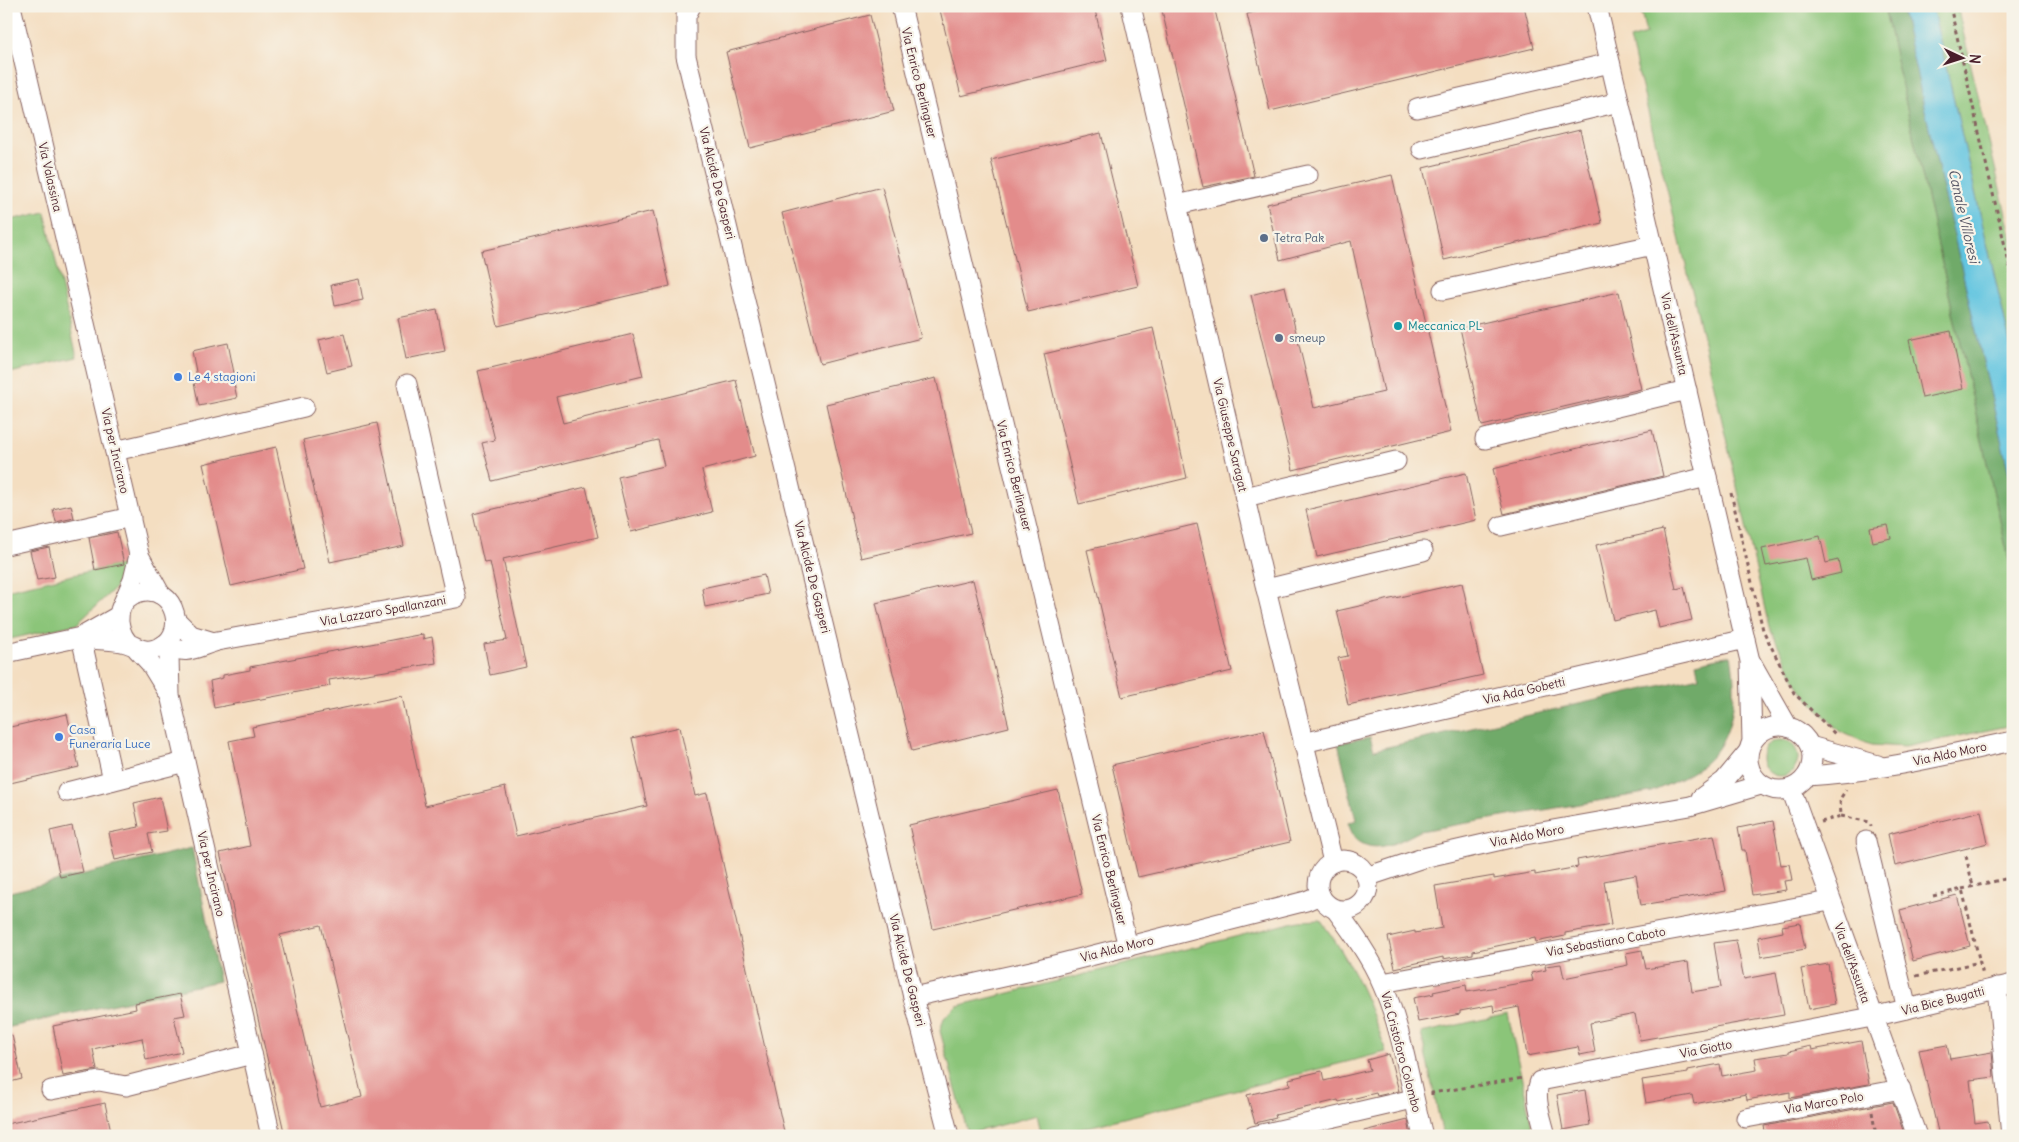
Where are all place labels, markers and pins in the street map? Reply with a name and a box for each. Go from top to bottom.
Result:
place label: Tetra Pak [1274,230,1324,245]
marker: Tetra Pak [1258,232,1270,244]
place label: Meccanica PL [1408,318,1483,333]
marker: Meccanica PL [1392,320,1404,332]
place label: smeup [1289,330,1325,345]
marker: smeup [1273,332,1285,344]
place label: Le 4 stagioni [188,369,255,384]
marker: Le 4 stagioni [172,371,184,383]
place label: Casa Funeraria Luce [69,722,150,751]
marker: Casa Funeraria Luce [53,731,65,743]

